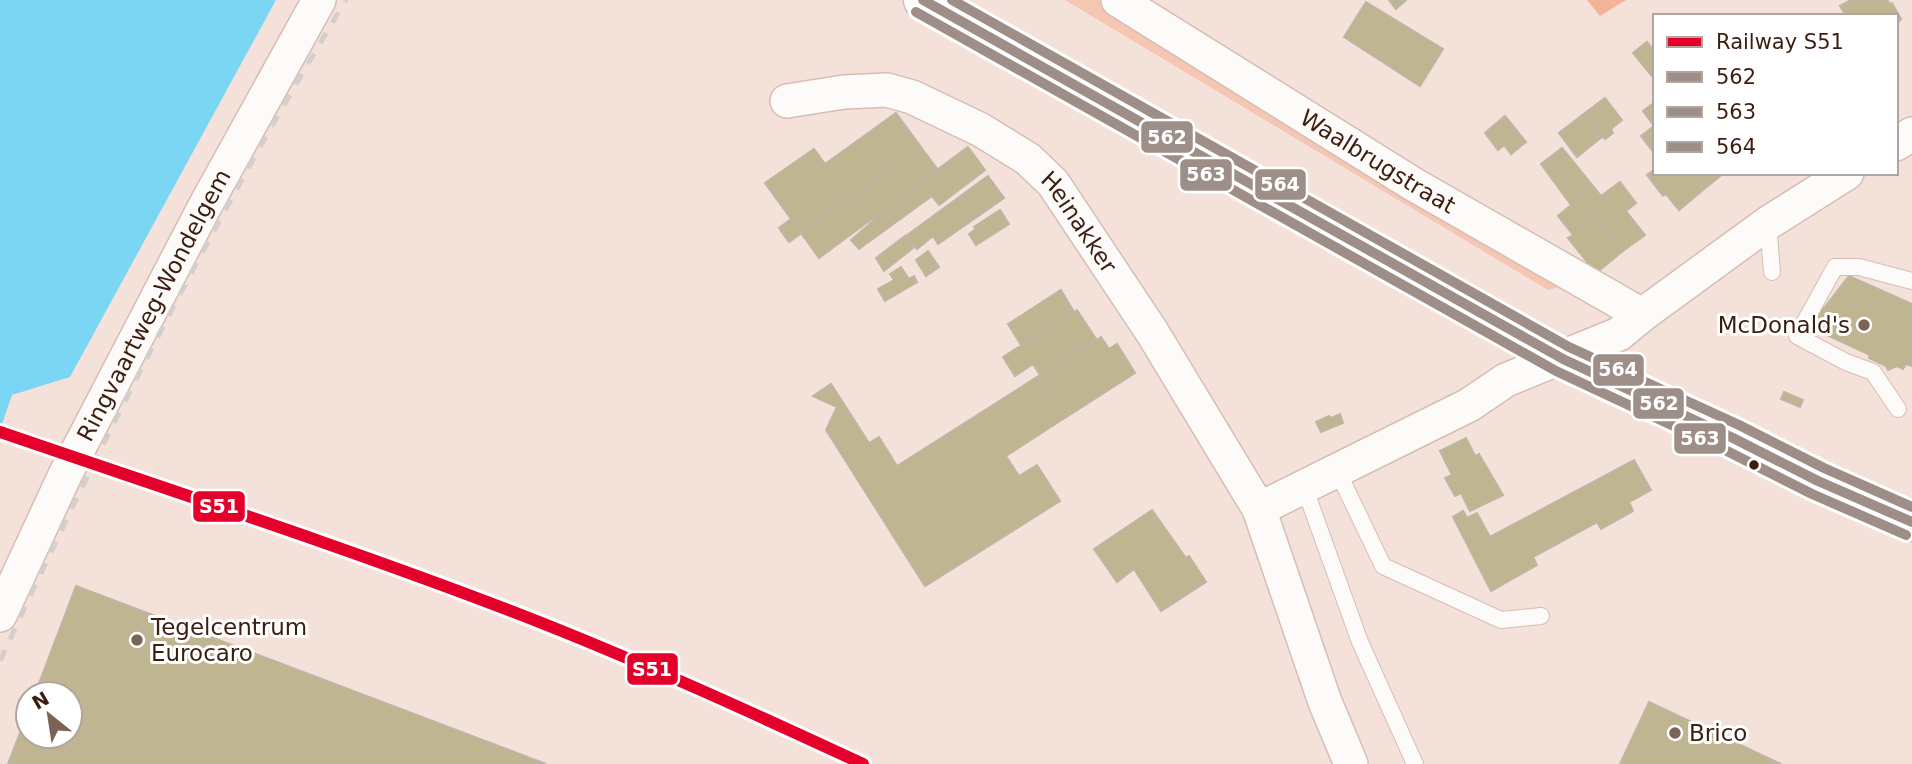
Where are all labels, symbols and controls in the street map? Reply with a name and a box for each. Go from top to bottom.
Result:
legend [1653,14,1898,175]
text: Railway S51 [1716,30,1844,54]
text: 562 [1716,65,1756,89]
text: 563 [1716,100,1756,124]
street label: Waalbrugstraat [1296,104,1460,219]
line badge: 562 [1140,120,1194,154]
text: 562 [1147,126,1187,148]
text: 564 [1716,135,1756,159]
line badge: 563 [1179,158,1233,192]
text: 563 [1186,163,1226,185]
street label: Ringvaartweg-Wondelgem [72,165,236,446]
street label: Heinakker [1036,166,1122,278]
line badge: 564 [1254,168,1307,201]
text: 564 [1260,173,1300,195]
place label: McDonald's [1718,312,1850,338]
marker: McDonald's [1856,317,1872,333]
line badge: 564 [1592,353,1645,387]
text: 564 [1598,358,1638,380]
line badge: 562 [1632,387,1685,420]
text: 562 [1639,392,1679,414]
line badge: 563 [1673,422,1727,455]
text: 563 [1680,427,1720,449]
unlabelled marker [1747,458,1761,472]
line badge: S51 [192,490,246,523]
text: S51 [199,495,239,517]
place label: Tegelcentrum Eurocaro [150,614,307,666]
marker: Tegelcentrum Eurocaro [129,632,145,648]
line badge: S51 [626,652,679,686]
text: S51 [632,658,672,680]
north arrow [14,680,84,750]
text: N [28,687,53,714]
place label: Brico [1689,720,1747,746]
marker: Brico [1667,725,1683,741]

